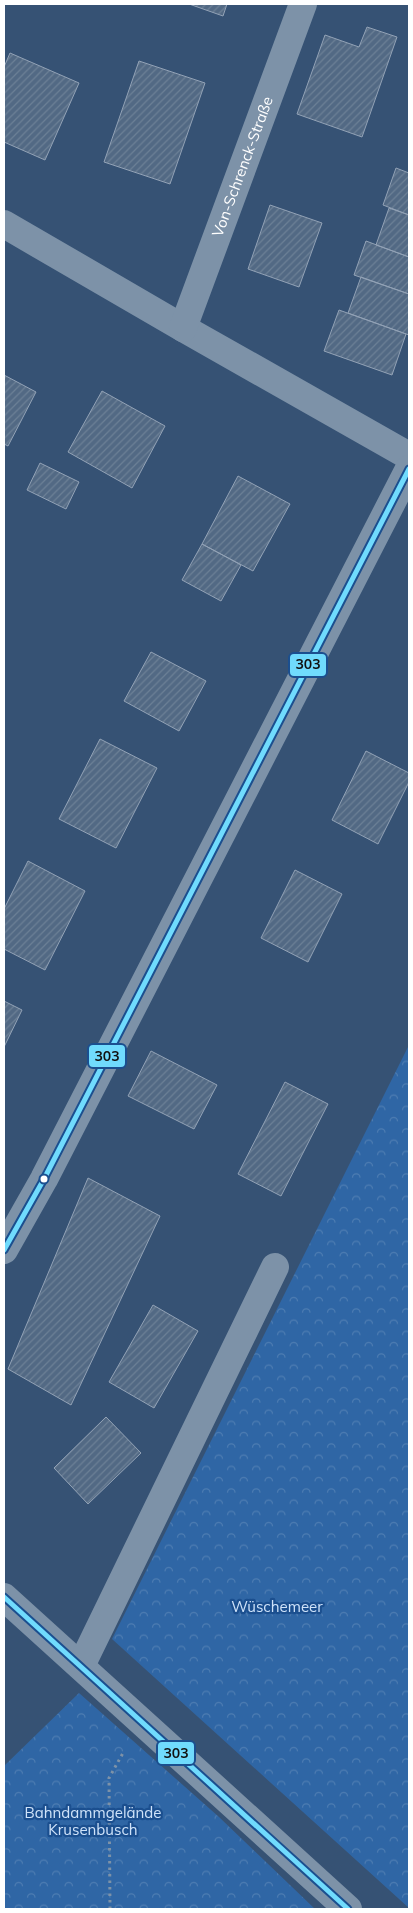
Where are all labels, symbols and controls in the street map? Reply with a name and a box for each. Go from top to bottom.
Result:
street label: Von-Schrenck-Straße [208,94,277,239]
line badge: 303 [289,653,327,677]
text: 303 [295,655,321,673]
line badge: 303 [88,1044,126,1068]
text: 303 [94,1047,120,1065]
unlabelled marker [39,1174,49,1184]
park label: Wüschemeer [231,1597,323,1616]
line badge: 303 [157,1741,195,1765]
text: 303 [163,1744,189,1762]
park label: Bahndammgelände Krusenbusch [25,1803,161,1839]

